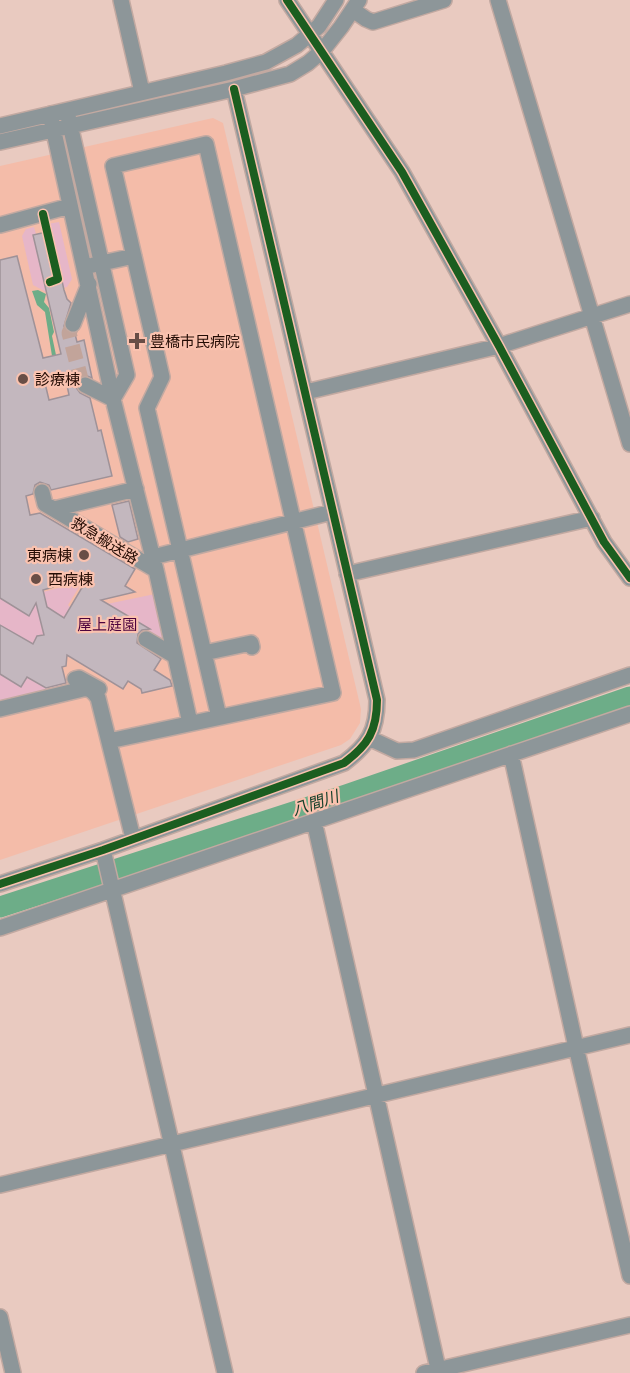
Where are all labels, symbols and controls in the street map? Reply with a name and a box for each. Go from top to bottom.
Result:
marker: 豊橋市民病院 [128,332,146,350]
place label: 豊橋市民病院 [150,332,240,350]
place label: 診療棟 [35,370,80,388]
marker: 診療棟 [16,372,30,386]
street label: 救急搬送路 [68,513,142,567]
place label: 東病棟 [27,546,72,564]
marker: 東病棟 [77,548,91,562]
place label: 西病棟 [48,570,93,588]
marker: 西病棟 [29,572,43,586]
park label: 屋上庭園 [77,615,137,633]
water label: 八間川 [289,785,343,818]

